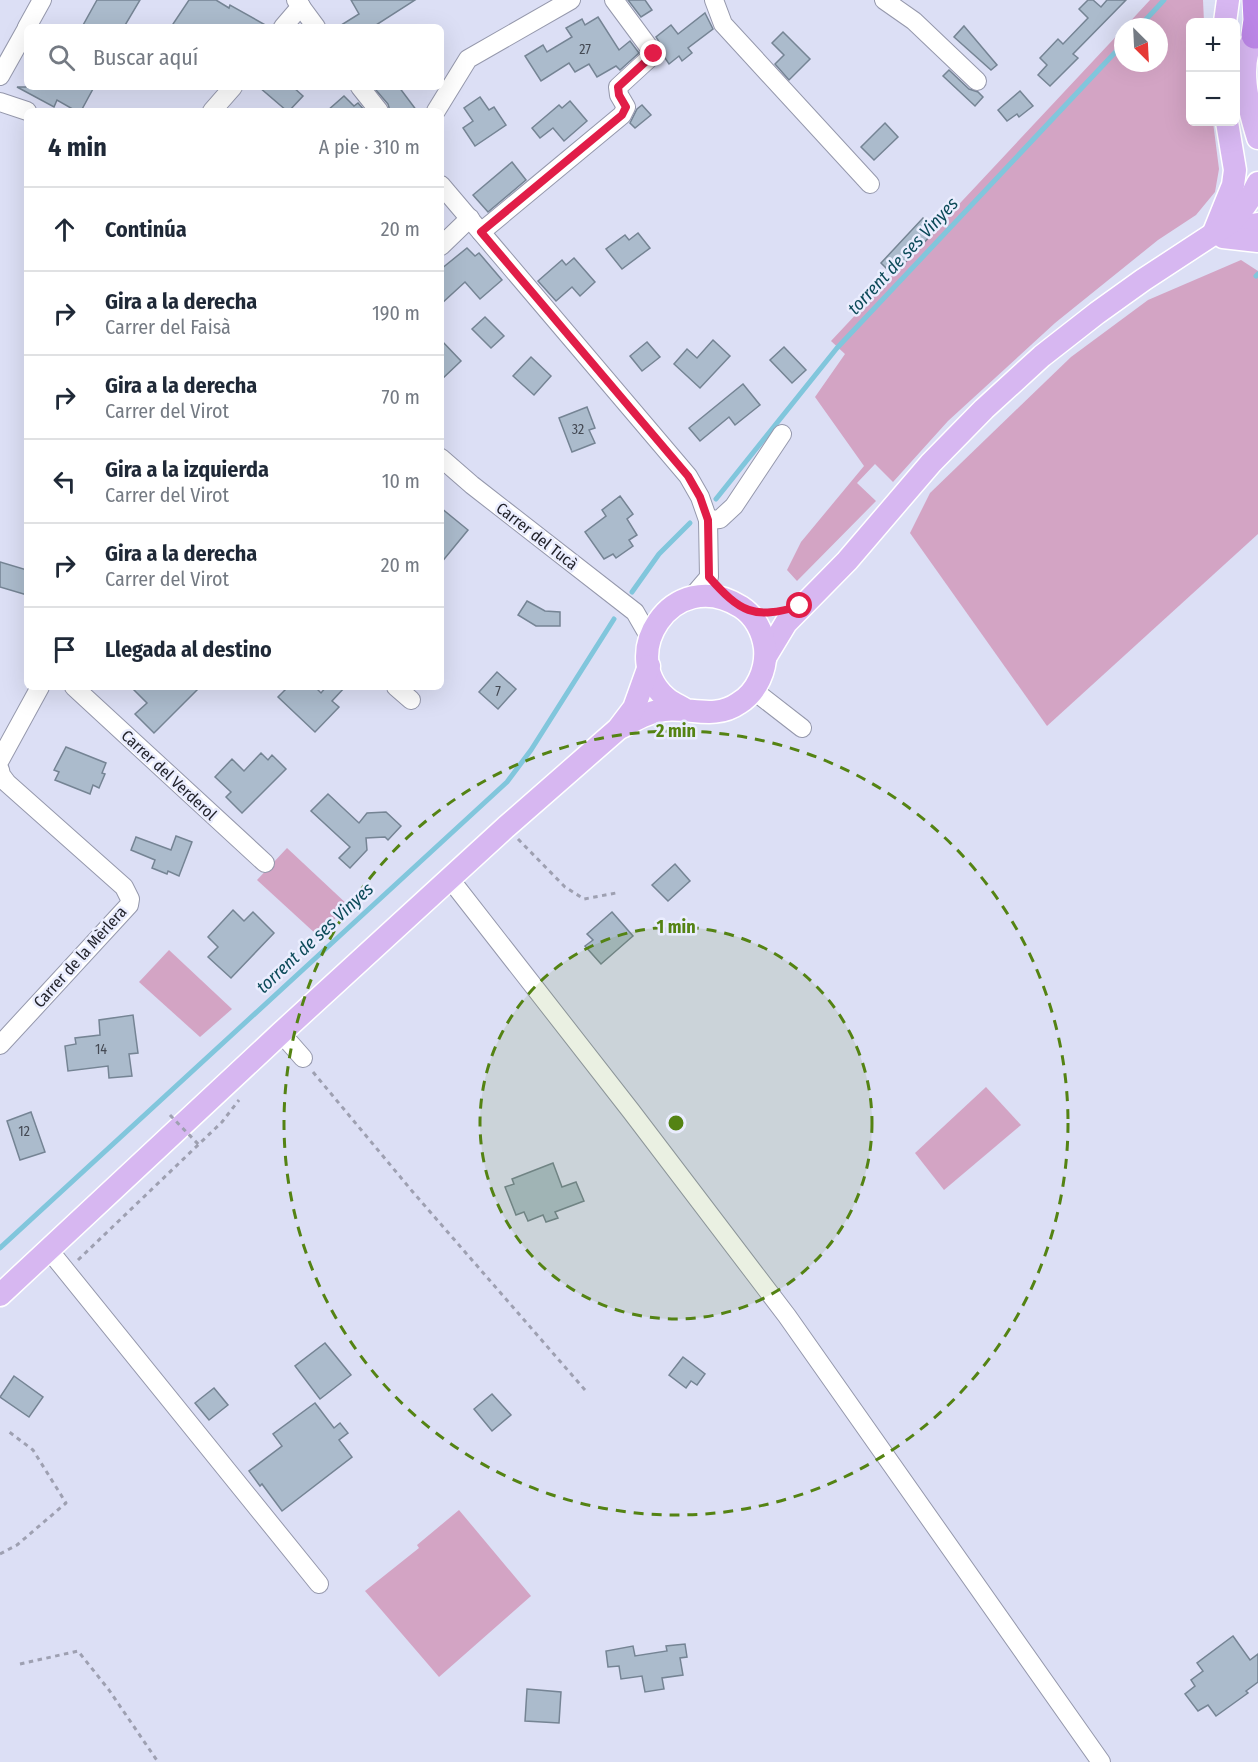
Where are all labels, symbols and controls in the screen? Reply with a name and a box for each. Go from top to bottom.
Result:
north arrow [1114,18,1168,72]
map controls [1186,18,1240,126]
button: + [1186,18,1240,72]
search box [24,24,444,90]
route end [640,40,666,66]
icon: search [45,41,78,74]
house number: 27 [579,41,591,58]
text: Buscar aquí [93,44,198,71]
button: − [1186,72,1240,126]
text: 4 min [48,132,107,163]
text: A pie · 310 m [319,135,420,159]
water label: torrent de ses Vinyes [843,193,963,319]
icon: ahead [48,213,81,246]
text: Continúa [105,216,187,243]
text: 20 m [381,217,420,241]
text: Gira a la derecha [105,288,257,315]
icon: right [48,297,81,330]
text: 190 m [372,301,420,325]
text: Carrer del Faisà [105,315,231,339]
text: Gira a la derecha [105,372,257,399]
icon: right [48,381,81,414]
text: 70 m [382,385,420,409]
text: Carrer del Virot [105,399,229,423]
house number: 32 [572,421,584,438]
text: Gira a la izquierda [105,456,269,483]
icon: left [48,465,81,498]
text: 10 m [382,469,420,493]
text: Carrer del Virot [105,483,229,507]
street label: Carrer del Tucà [493,498,582,574]
text: Gira a la derecha [105,540,257,567]
icon: right [48,549,81,582]
text: 20 m [381,553,420,577]
text: Carrer del Virot [105,567,229,591]
route start [786,592,812,618]
icon: arrive [48,633,81,666]
text: Llegada al destino [105,636,272,663]
house number: 7 [495,683,501,700]
text: 2 min [655,720,696,742]
street label: Carrer del Verderol [117,726,221,824]
water label: torrent de ses Vinyes [252,878,378,998]
street label: Carrer de la Mèrlera [30,902,131,1012]
text: 1 min [656,916,696,938]
house number: 14 [95,1041,107,1058]
centre of rings [666,1113,686,1133]
house number: 12 [18,1123,30,1140]

